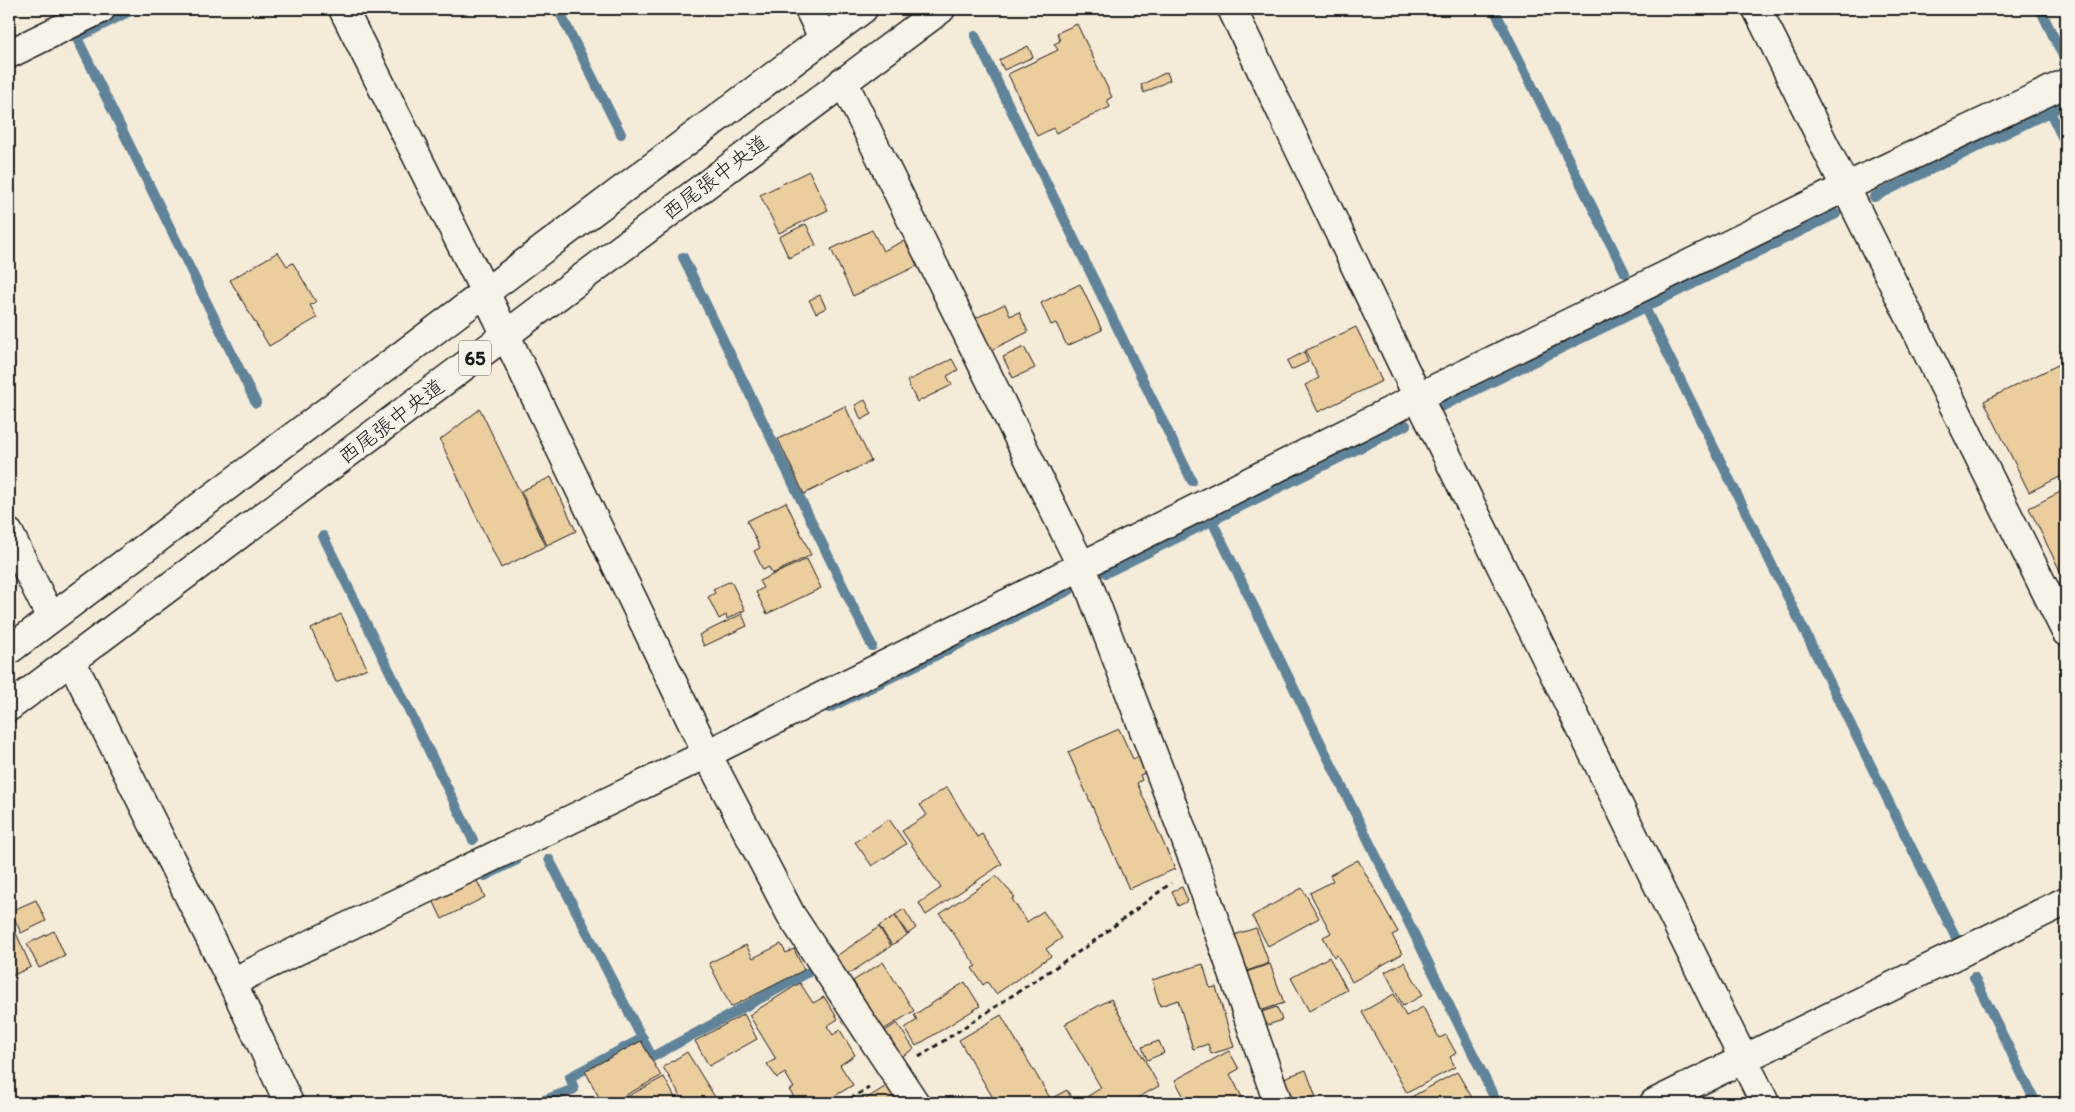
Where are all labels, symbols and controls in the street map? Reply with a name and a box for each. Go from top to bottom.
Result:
street label: 西尾張中央道 [657,129,773,225]
road number: 65 [459,340,491,376]
street label: 西尾張中央道 [333,373,449,469]

